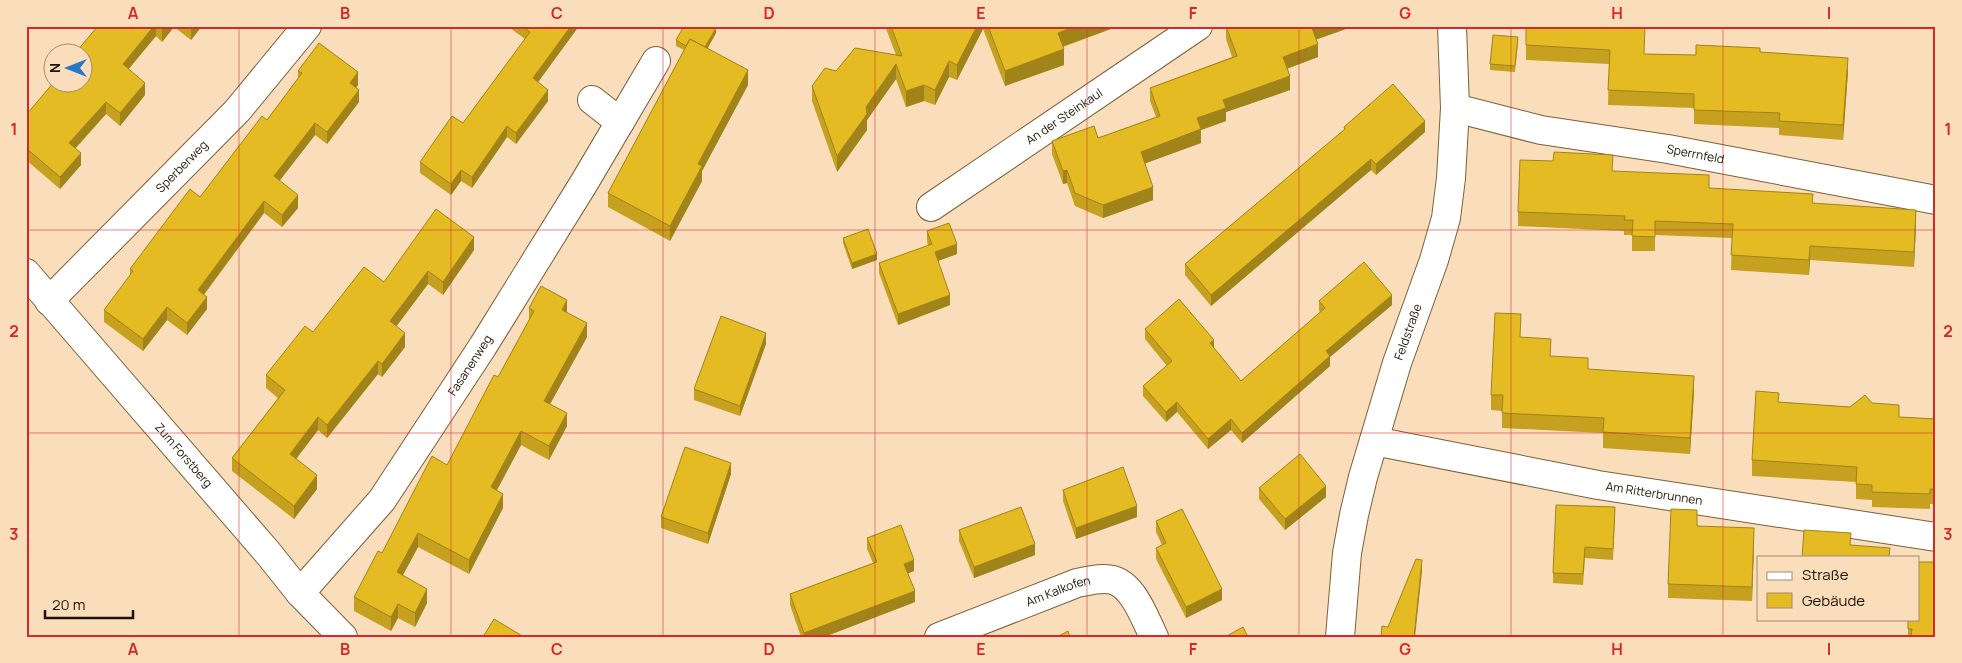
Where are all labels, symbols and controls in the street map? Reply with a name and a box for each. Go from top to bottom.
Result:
text: A [128,2,139,24]
text: B [340,2,350,24]
text: C [551,2,563,24]
text: D [763,2,775,24]
text: E [976,2,986,24]
text: F [1189,2,1198,24]
text: G [1399,2,1411,24]
text: H [1611,2,1623,24]
text: I [1827,2,1831,24]
north arrow [42,42,92,92]
text: N [45,63,64,73]
street label: An der Steinkaul [1022,84,1106,148]
text: 1 [10,118,18,140]
text: 1 [1944,118,1952,140]
street label: Sperberweg [152,136,211,196]
street label: Sperrnfeld [1665,140,1726,168]
street label: Feldstraße [1390,301,1426,362]
text: 2 [9,320,19,342]
text: 2 [1943,320,1953,342]
street label: Fasanenweg [444,331,496,399]
street label: Zum Forstberg [151,419,217,491]
street label: Am Ritterbrunnen [1605,477,1704,509]
text: 3 [9,523,19,545]
text: 3 [1943,523,1953,545]
legend [1757,556,1920,620]
text: Straße [1802,564,1849,585]
street label: Am Kalkofen [1023,572,1092,610]
scale bar [45,588,132,620]
text: Gebäude [1802,590,1865,611]
text: 20 m [52,594,85,615]
text: A [128,638,139,660]
text: B [340,638,350,660]
text: C [551,638,563,660]
text: D [763,638,775,660]
text: E [976,638,986,660]
text: F [1189,638,1198,660]
text: G [1399,638,1411,660]
text: H [1611,638,1623,660]
text: I [1827,638,1831,660]

